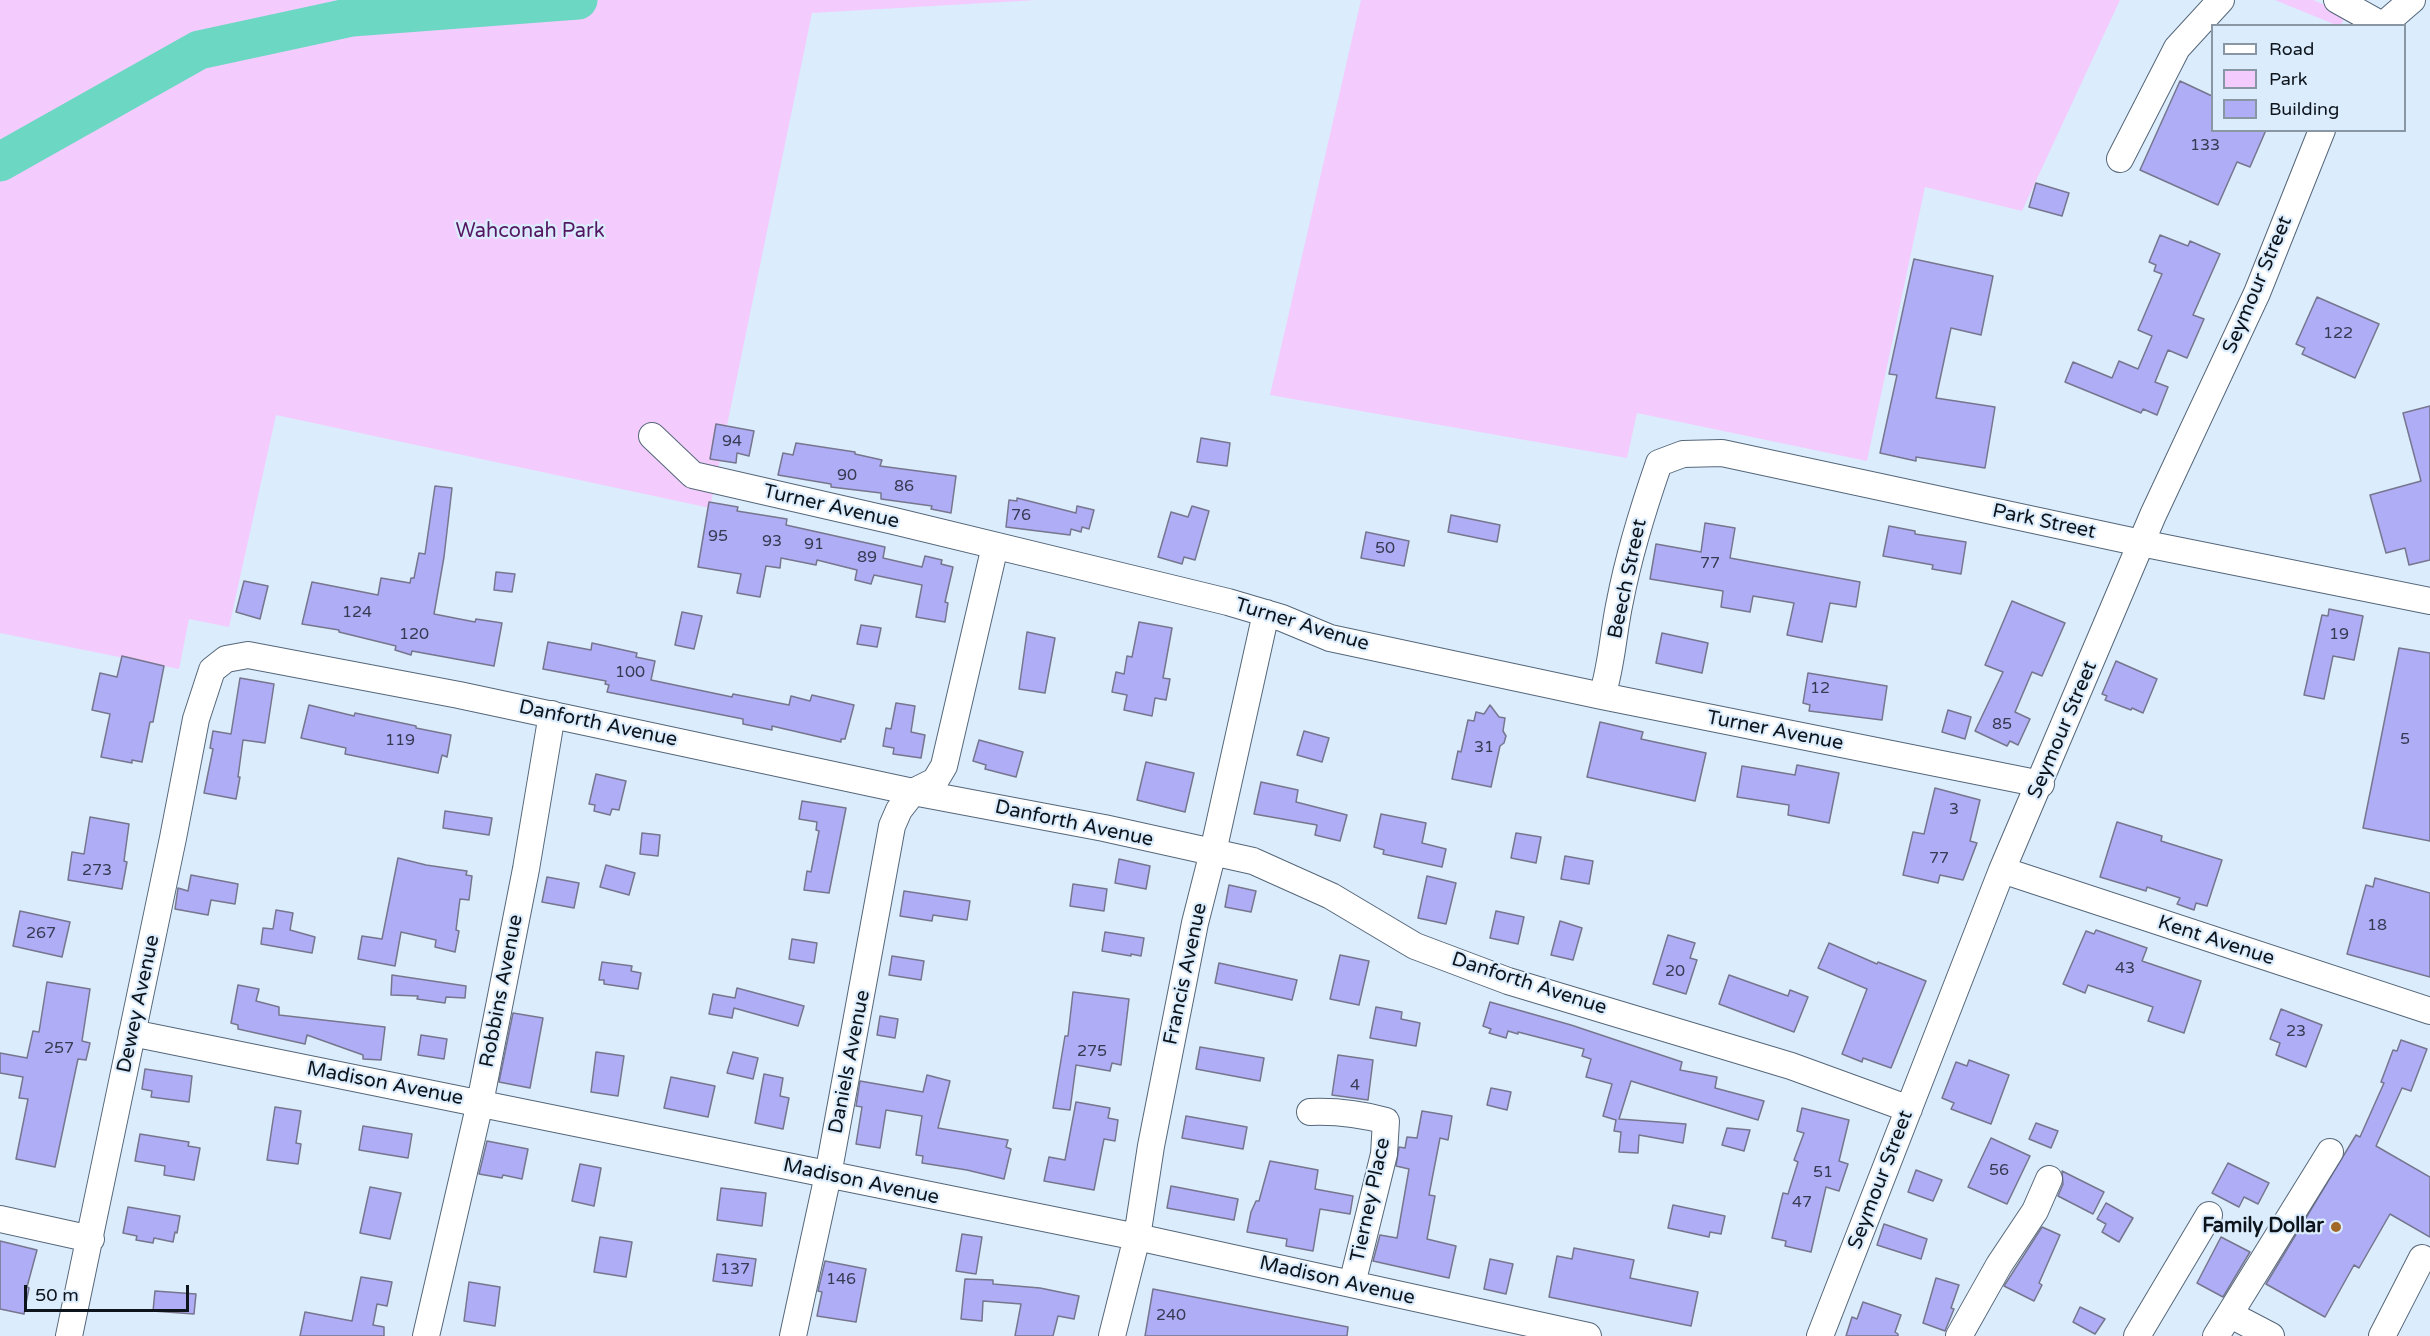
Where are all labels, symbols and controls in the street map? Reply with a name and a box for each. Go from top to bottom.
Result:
legend [2211,24,2406,132]
text: Road [2269,38,2314,60]
text: Park [2269,68,2307,90]
text: Building [2269,98,2339,120]
house number: 133 [2190,136,2220,156]
street label: Seymour Street [2218,213,2298,357]
park label: Wahconah Park [455,220,605,244]
house number: 122 [2323,324,2353,344]
house number: 94 [722,432,742,452]
house number: 90 [837,466,857,486]
house number: 86 [894,477,914,497]
street label: Turner Avenue [761,480,901,534]
street label: Park Street [1990,499,2098,545]
house number: 76 [1011,506,1031,526]
street label: Beech Street [1604,517,1652,641]
house number: 95 [708,527,728,547]
house number: 93 [762,532,782,552]
house number: 91 [804,535,824,555]
house number: 50 [1375,539,1395,559]
house number: 89 [857,548,877,568]
house number: 77 [1700,554,1720,574]
street label: Turner Avenue [1232,593,1372,657]
house number: 124 [342,603,372,623]
house number: 120 [399,625,429,645]
house number: 19 [2329,625,2349,645]
street label: Seymour Street [2023,658,2103,802]
house number: 100 [615,663,645,683]
house number: 12 [1810,679,1830,699]
street label: Danforth Avenue [517,695,679,753]
street label: Turner Avenue [1705,706,1845,756]
house number: 85 [1992,715,2012,735]
house number: 5 [2400,730,2410,750]
house number: 119 [385,731,415,751]
house number: 31 [1474,738,1494,758]
street label: Danforth Avenue [993,795,1155,853]
house number: 3 [1949,800,1959,820]
house number: 77 [1929,849,1949,869]
house number: 273 [82,861,112,881]
street label: Francis Avenue [1159,901,1213,1047]
street label: Kent Avenue [2155,911,2277,971]
street label: Robbins Avenue [475,913,529,1069]
house number: 18 [2367,916,2387,936]
house number: 267 [26,924,56,944]
street label: Dewey Avenue [113,933,165,1075]
street label: Danforth Avenue [1449,948,1609,1020]
house number: 43 [2115,959,2135,979]
house number: 20 [1665,962,1685,982]
street label: Daniels Avenue [824,988,876,1136]
house number: 23 [2286,1022,2306,1042]
house number: 257 [44,1039,74,1059]
house number: 275 [1077,1042,1107,1062]
street label: Madison Avenue [305,1057,465,1111]
house number: 4 [1350,1076,1360,1096]
street label: Seymour Street [1843,1107,1919,1253]
street label: Tierney Place [1346,1136,1396,1264]
street label: Madison Avenue [781,1154,941,1210]
house number: 56 [1989,1161,2009,1181]
house number: 51 [1813,1163,1833,1183]
house number: 47 [1792,1193,1812,1213]
place label: Family Dollar [2202,1215,2324,1239]
marker: Family Dollar [2329,1220,2343,1234]
street label: Madison Avenue [1257,1251,1417,1311]
house number: 137 [720,1260,750,1280]
house number: 146 [826,1270,856,1290]
scale bar [27,1273,192,1311]
text: 50 m [35,1284,79,1306]
house number: 240 [1156,1306,1186,1326]

